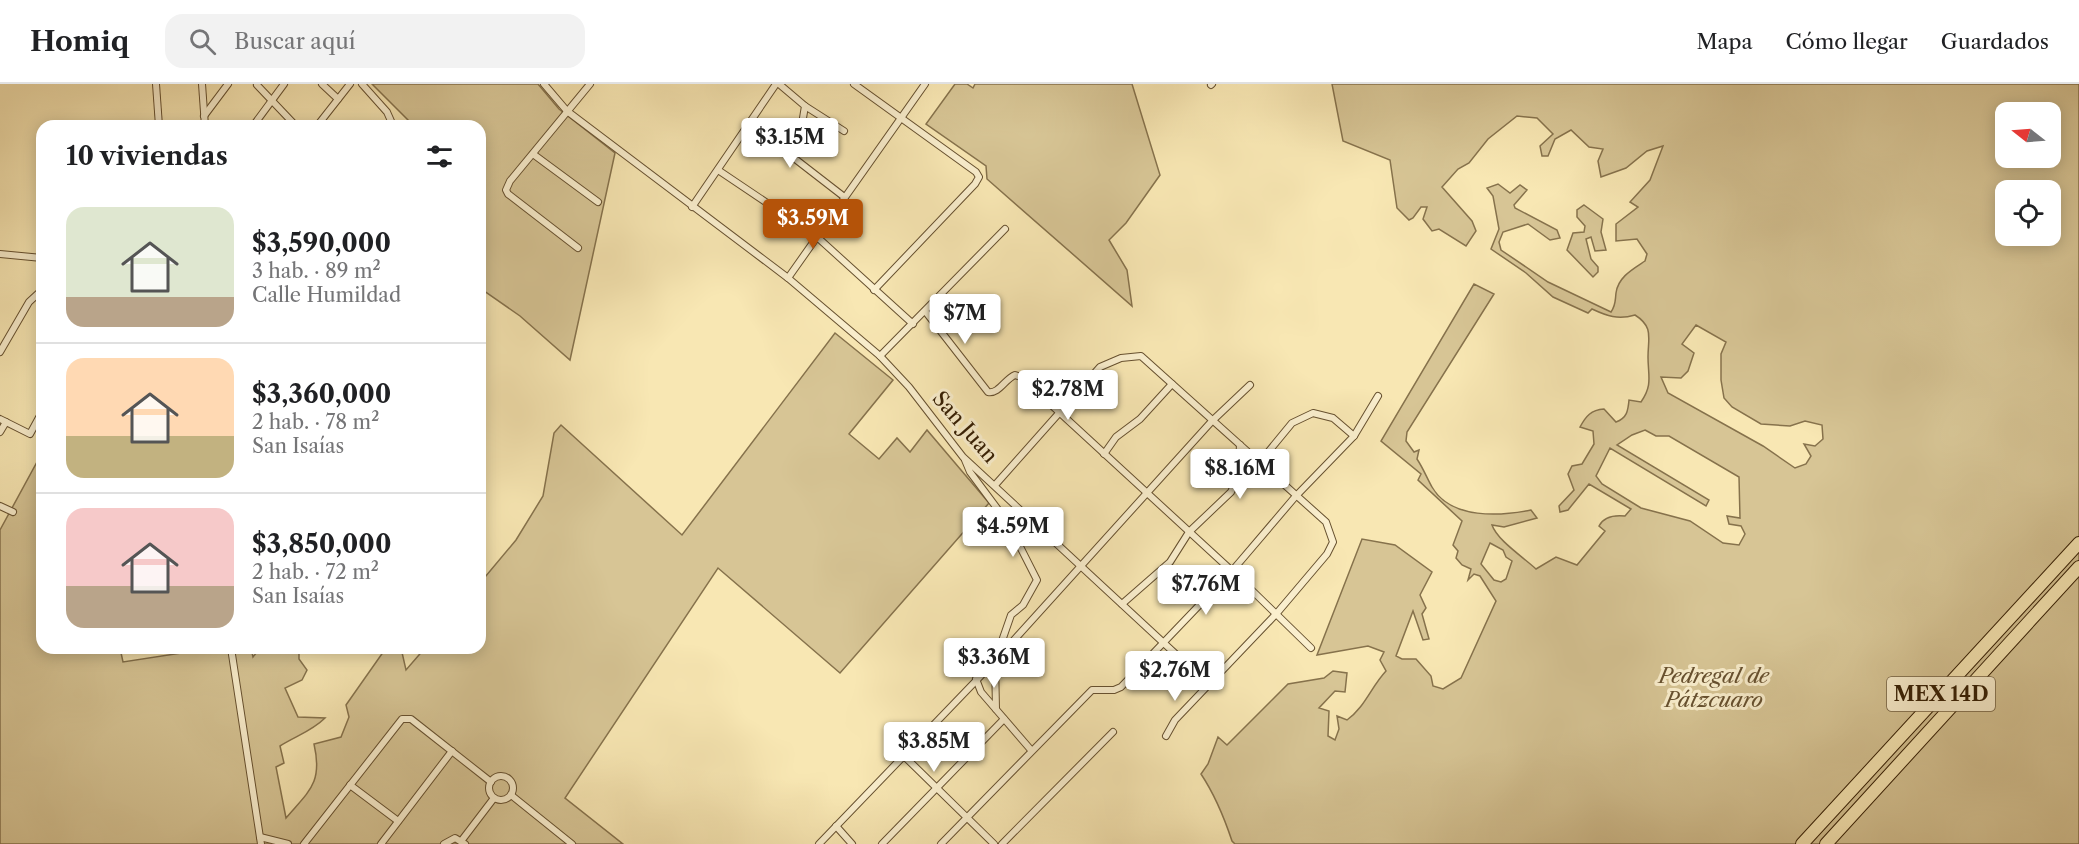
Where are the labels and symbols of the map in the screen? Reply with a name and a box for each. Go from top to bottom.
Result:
north arrow [1995,102,2061,168]
pin: $3.15M [741,118,839,169]
pin: $3.59M [764,199,862,250]
pin: $7M [936,294,994,345]
pin: $2.78M [1019,370,1117,421]
street label: San Juan [928,386,1003,468]
pin: $8.16M [1191,449,1289,500]
pin: $4.59M [964,507,1062,558]
pin: $7.76M [1157,565,1255,616]
pin: $3.36M [945,638,1043,689]
pin: $2.76M [1126,651,1224,702]
park label: Pedregal de Pátzcuaro [1657,663,1770,712]
road number: MEX 14D [1887,677,1995,711]
pin: $3.85M [885,722,983,773]

